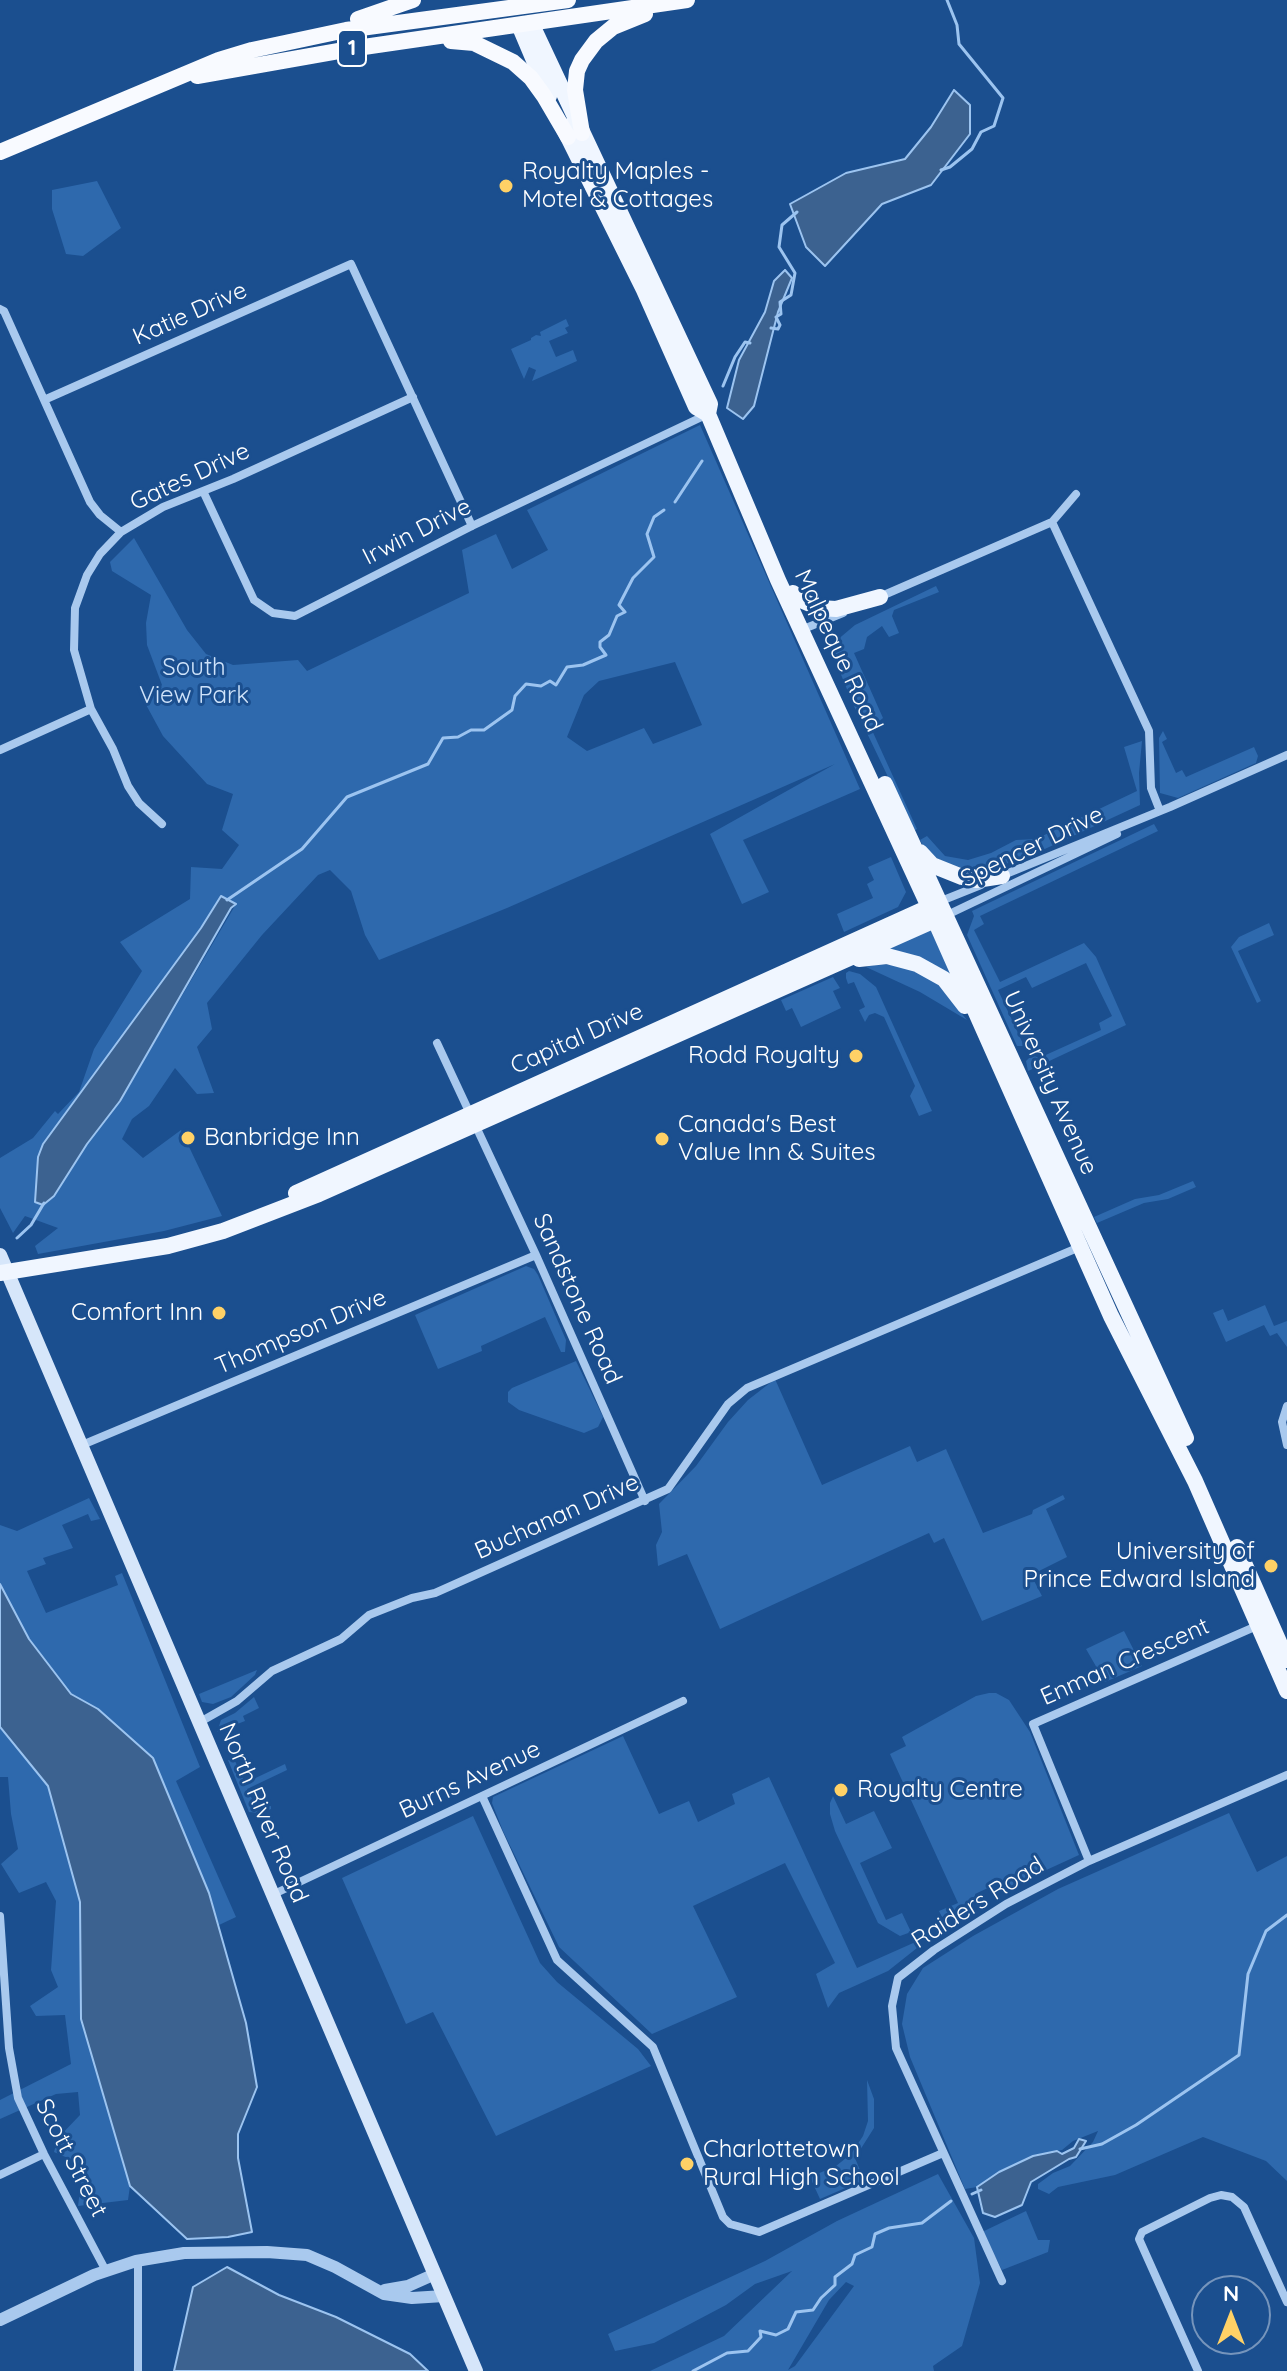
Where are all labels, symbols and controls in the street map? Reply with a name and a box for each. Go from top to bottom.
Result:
road number: 1 [338,30,366,66]
place label: Royalty Maples - Motel & Cottages [522,158,713,214]
marker: Royalty Maples - Motel & Cottages [497,177,515,195]
street label: Katie Drive [128,276,252,352]
street label: Gates Drive [126,437,254,517]
street label: Irwin Drive [358,492,476,572]
street label: Malpeque Road [788,565,888,737]
park label: South View Park [139,654,249,710]
street label: Spencer Drive [956,800,1108,894]
street label: University Avenue [997,987,1103,1179]
street label: Capital Drive [506,997,648,1081]
place label: Rodd Royalty [688,1042,840,1070]
marker: Rodd Royalty [847,1047,865,1065]
place label: Canada's Best Value Inn & Suites [678,1111,876,1167]
place label: Banbridge Inn [204,1124,360,1152]
marker: Banbridge Inn [179,1129,197,1147]
marker: Canada's Best Value Inn & Suites [653,1130,671,1148]
street label: Sandstone Road [526,1209,628,1389]
street label: Thompson Drive [211,1283,391,1381]
place label: Comfort Inn [71,1299,203,1327]
marker: Comfort Inn [210,1304,228,1322]
street label: Buchanan Drive [471,1468,643,1566]
place label: University of Prince Edward Island [1024,1538,1255,1594]
marker: University of Prince Edward Island [1262,1557,1280,1575]
street label: Enman Crescent [1036,1612,1214,1712]
street label: North River Road [212,1719,314,1907]
street label: Burns Avenue [395,1735,545,1825]
place label: Royalty Centre [857,1776,1023,1804]
marker: Royalty Centre [832,1781,850,1799]
street label: Raiders Road [907,1851,1049,1955]
street label: Scott Street [29,2094,113,2222]
place label: Charlottetown Rural High School [703,2136,900,2192]
marker: Charlottetown Rural High School [678,2155,696,2173]
north arrow [1191,2275,1271,2355]
text: N [1223,2279,1239,2307]

